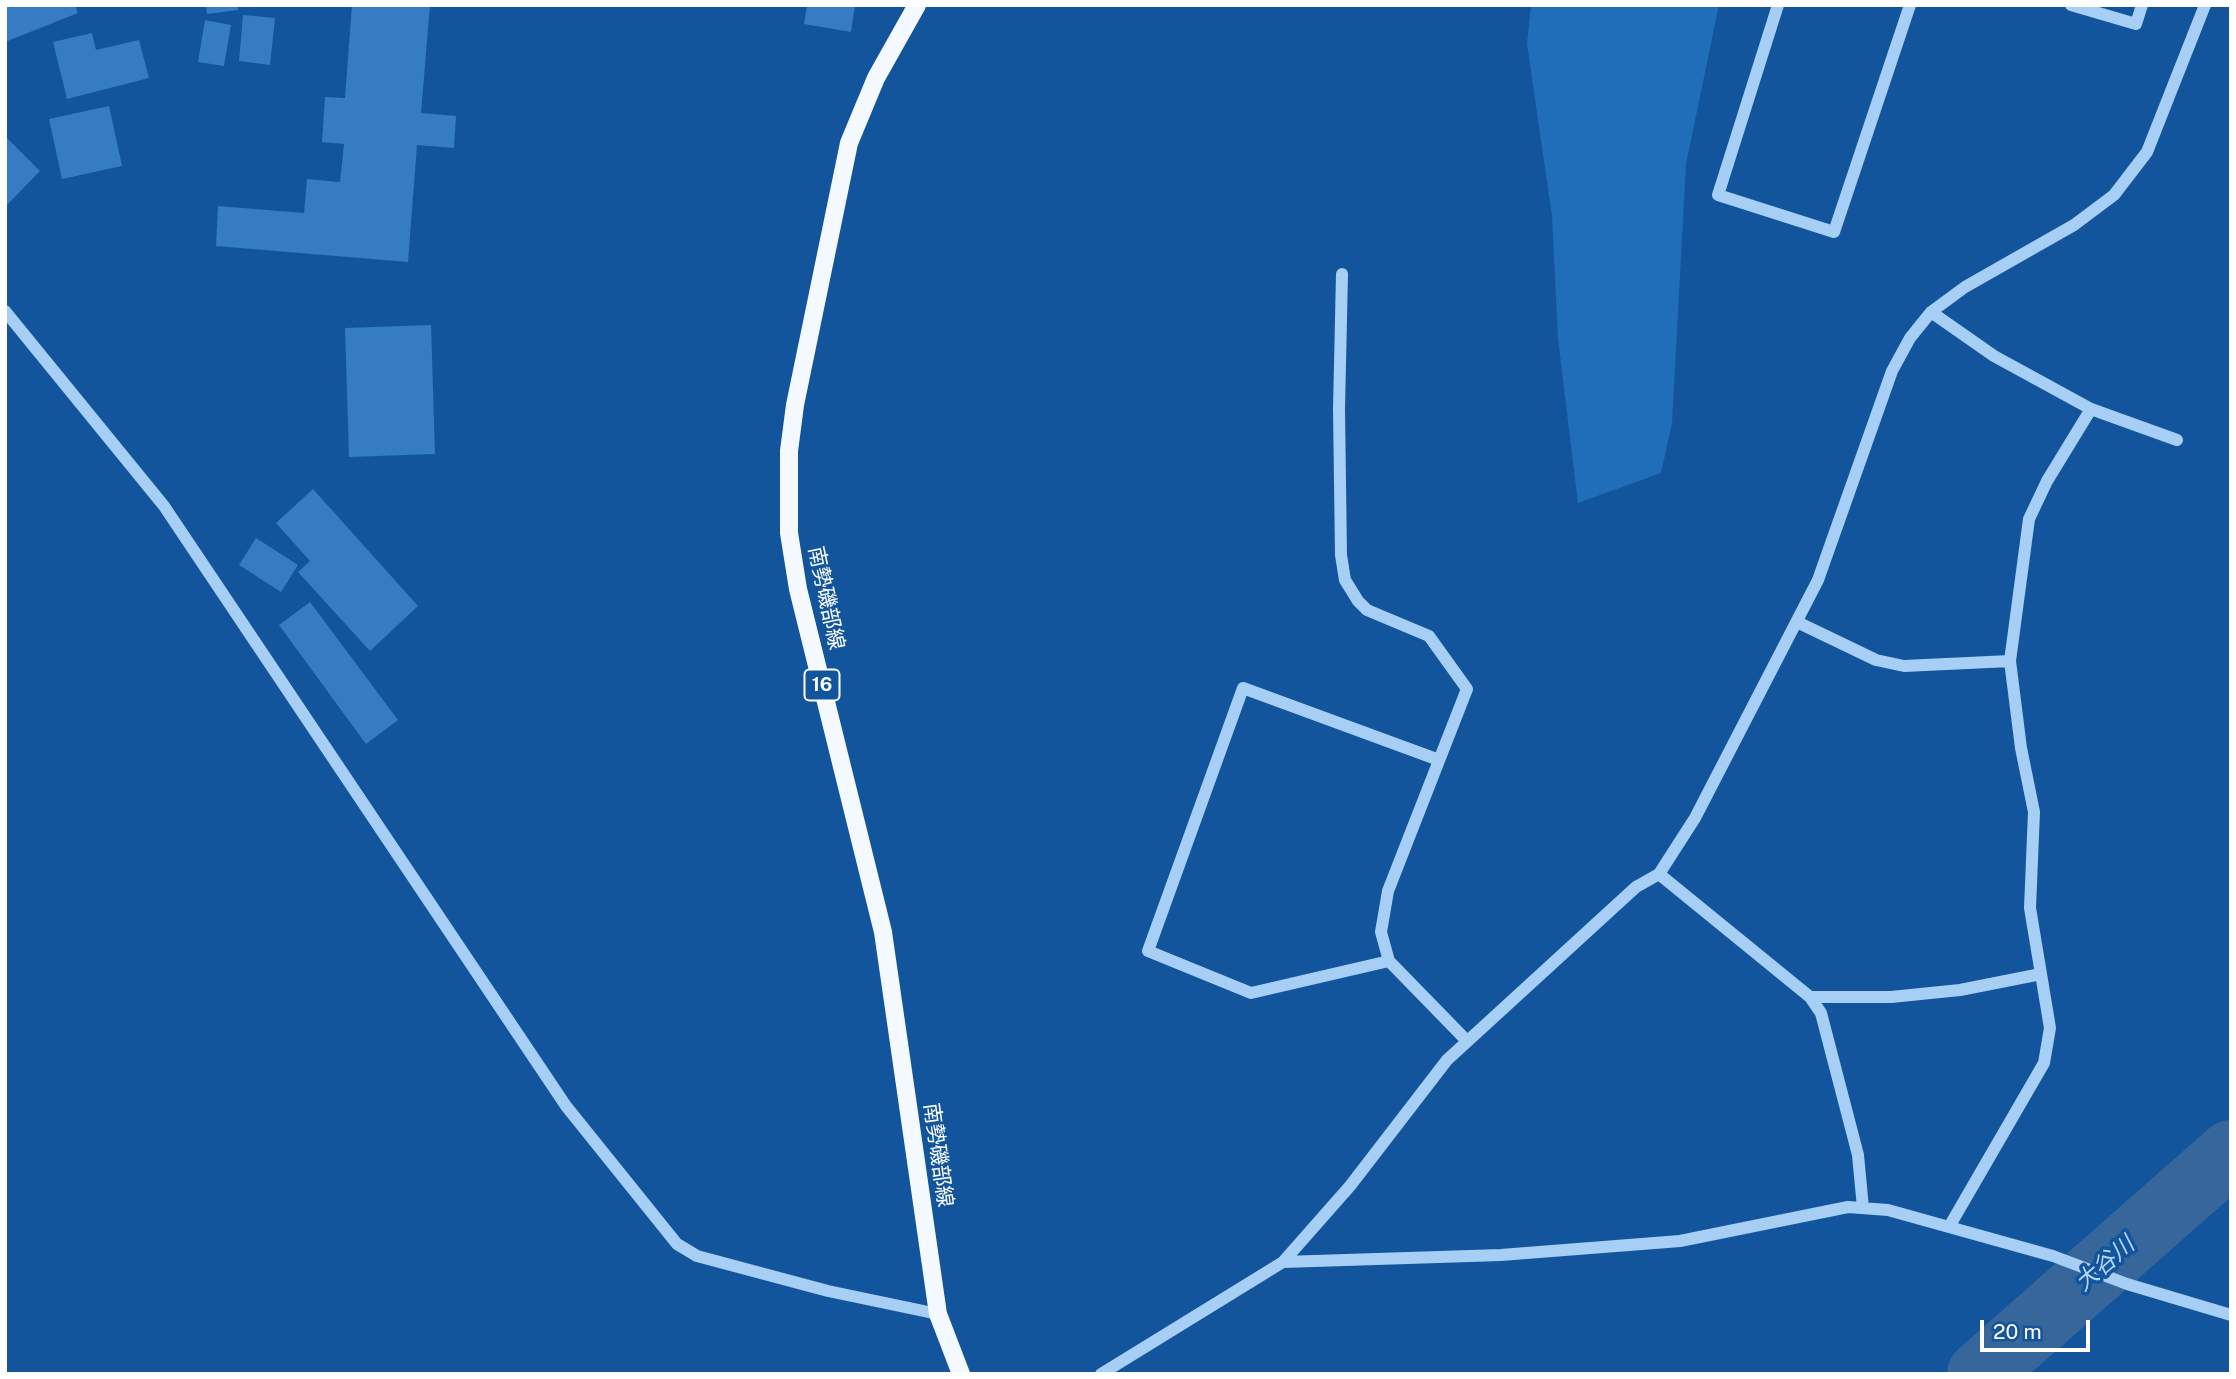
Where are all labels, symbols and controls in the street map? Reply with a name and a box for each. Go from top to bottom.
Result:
street label: 南勢磯部線 [803,544,849,652]
road number: 16 [804,670,840,700]
street label: 南勢磯部線 [918,1101,958,1209]
water label: 大谷川 [2070,1231,2140,1297]
scale bar [1984,1306,2094,1350]
text: 20 m [1993,1319,2042,1344]

